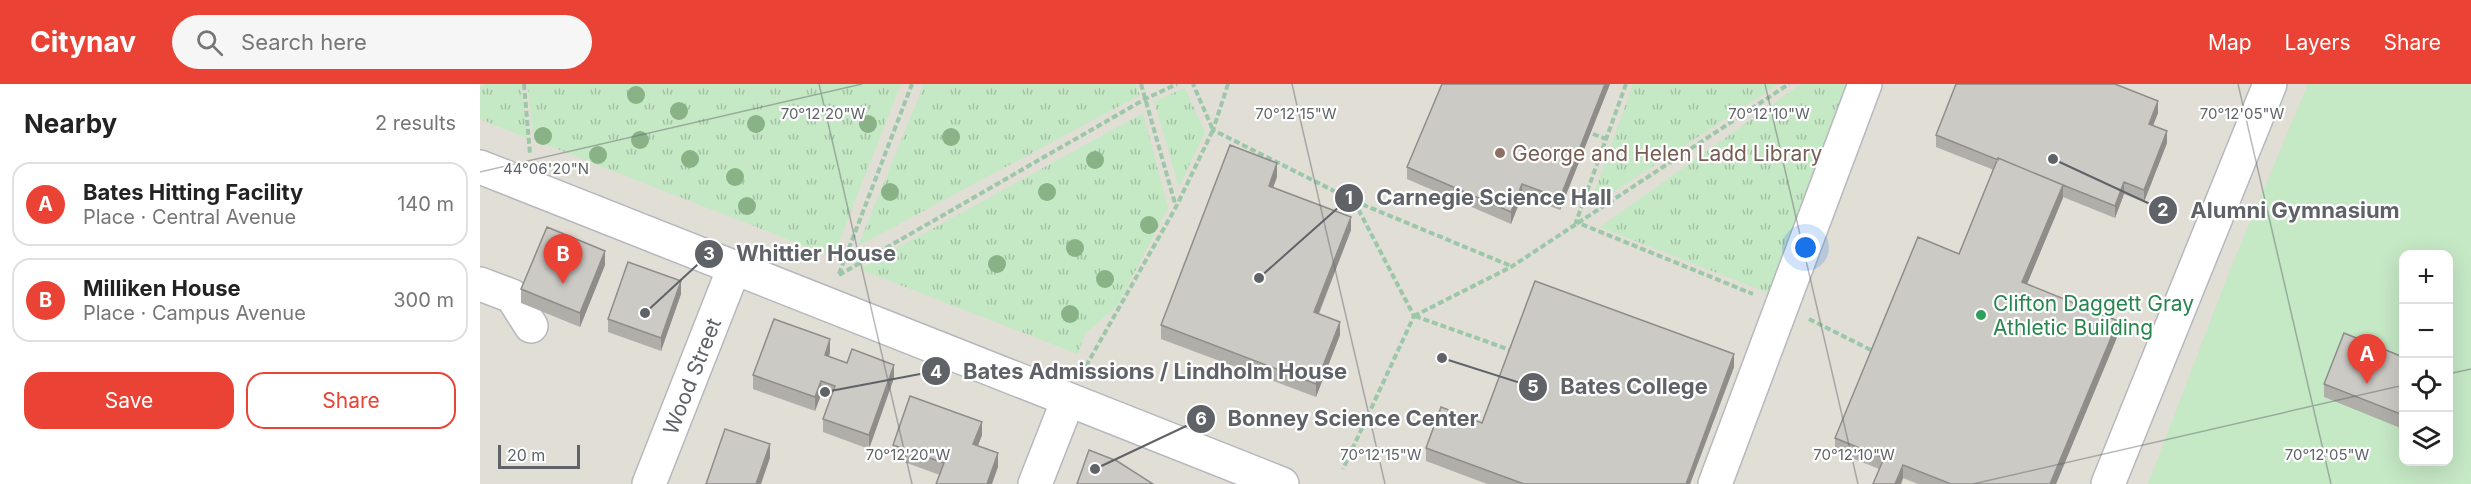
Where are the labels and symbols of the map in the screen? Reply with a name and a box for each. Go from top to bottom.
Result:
text: 70°12'20"W [781,104,866,123]
text: 70°12'15"W [1255,104,1337,123]
text: 70°12'10"W [1728,104,1810,123]
text: 70°12'05"W [2200,104,2285,123]
place label: George and Helen Ladd Library [1512,141,1823,166]
marker: George and Helen Ladd Library [1493,146,1507,160]
text: 44°06'20"N [503,159,589,178]
callout: Carnegie Science Hall [1334,178,1624,218]
text: Carnegie Science Hall [1376,184,1612,210]
text: 1 [1345,187,1353,208]
callout: Alumni Gymnasium [2148,190,2412,230]
text: Alumni Gymnasium [2190,197,2400,223]
text: 2 [2157,199,2169,220]
your location [1791,233,1820,262]
pin: B [544,234,583,284]
callout: Whittier House [694,234,908,274]
text: Whittier House [736,240,896,266]
text: 3 [703,243,715,264]
place label: Clifton Daggett Gray Athletic Building [1993,291,2194,340]
marker: Clifton Daggett Gray Athletic Building [1974,308,1988,322]
street label: Wood Street [657,314,726,438]
pin: A [2348,334,2386,384]
callout: Bates Admissions / Lindholm House [921,351,1359,391]
text: Bates Admissions / Lindholm House [963,358,1347,384]
text: 4 [930,361,942,382]
callout: Bates College [1518,367,1720,407]
text: Bates College [1560,373,1708,399]
text: 5 [1527,376,1539,397]
callout: Bonney Science Center [1186,399,1491,439]
text: Bonney Science Center [1228,405,1479,431]
text: 6 [1195,408,1207,429]
scale bar [498,442,580,470]
text: 70°12'20"W [866,445,951,464]
text: 70°12'15"W [1340,445,1422,464]
text: 70°12'10"W [1813,445,1895,464]
text: 70°12'05"W [2285,445,2370,464]

